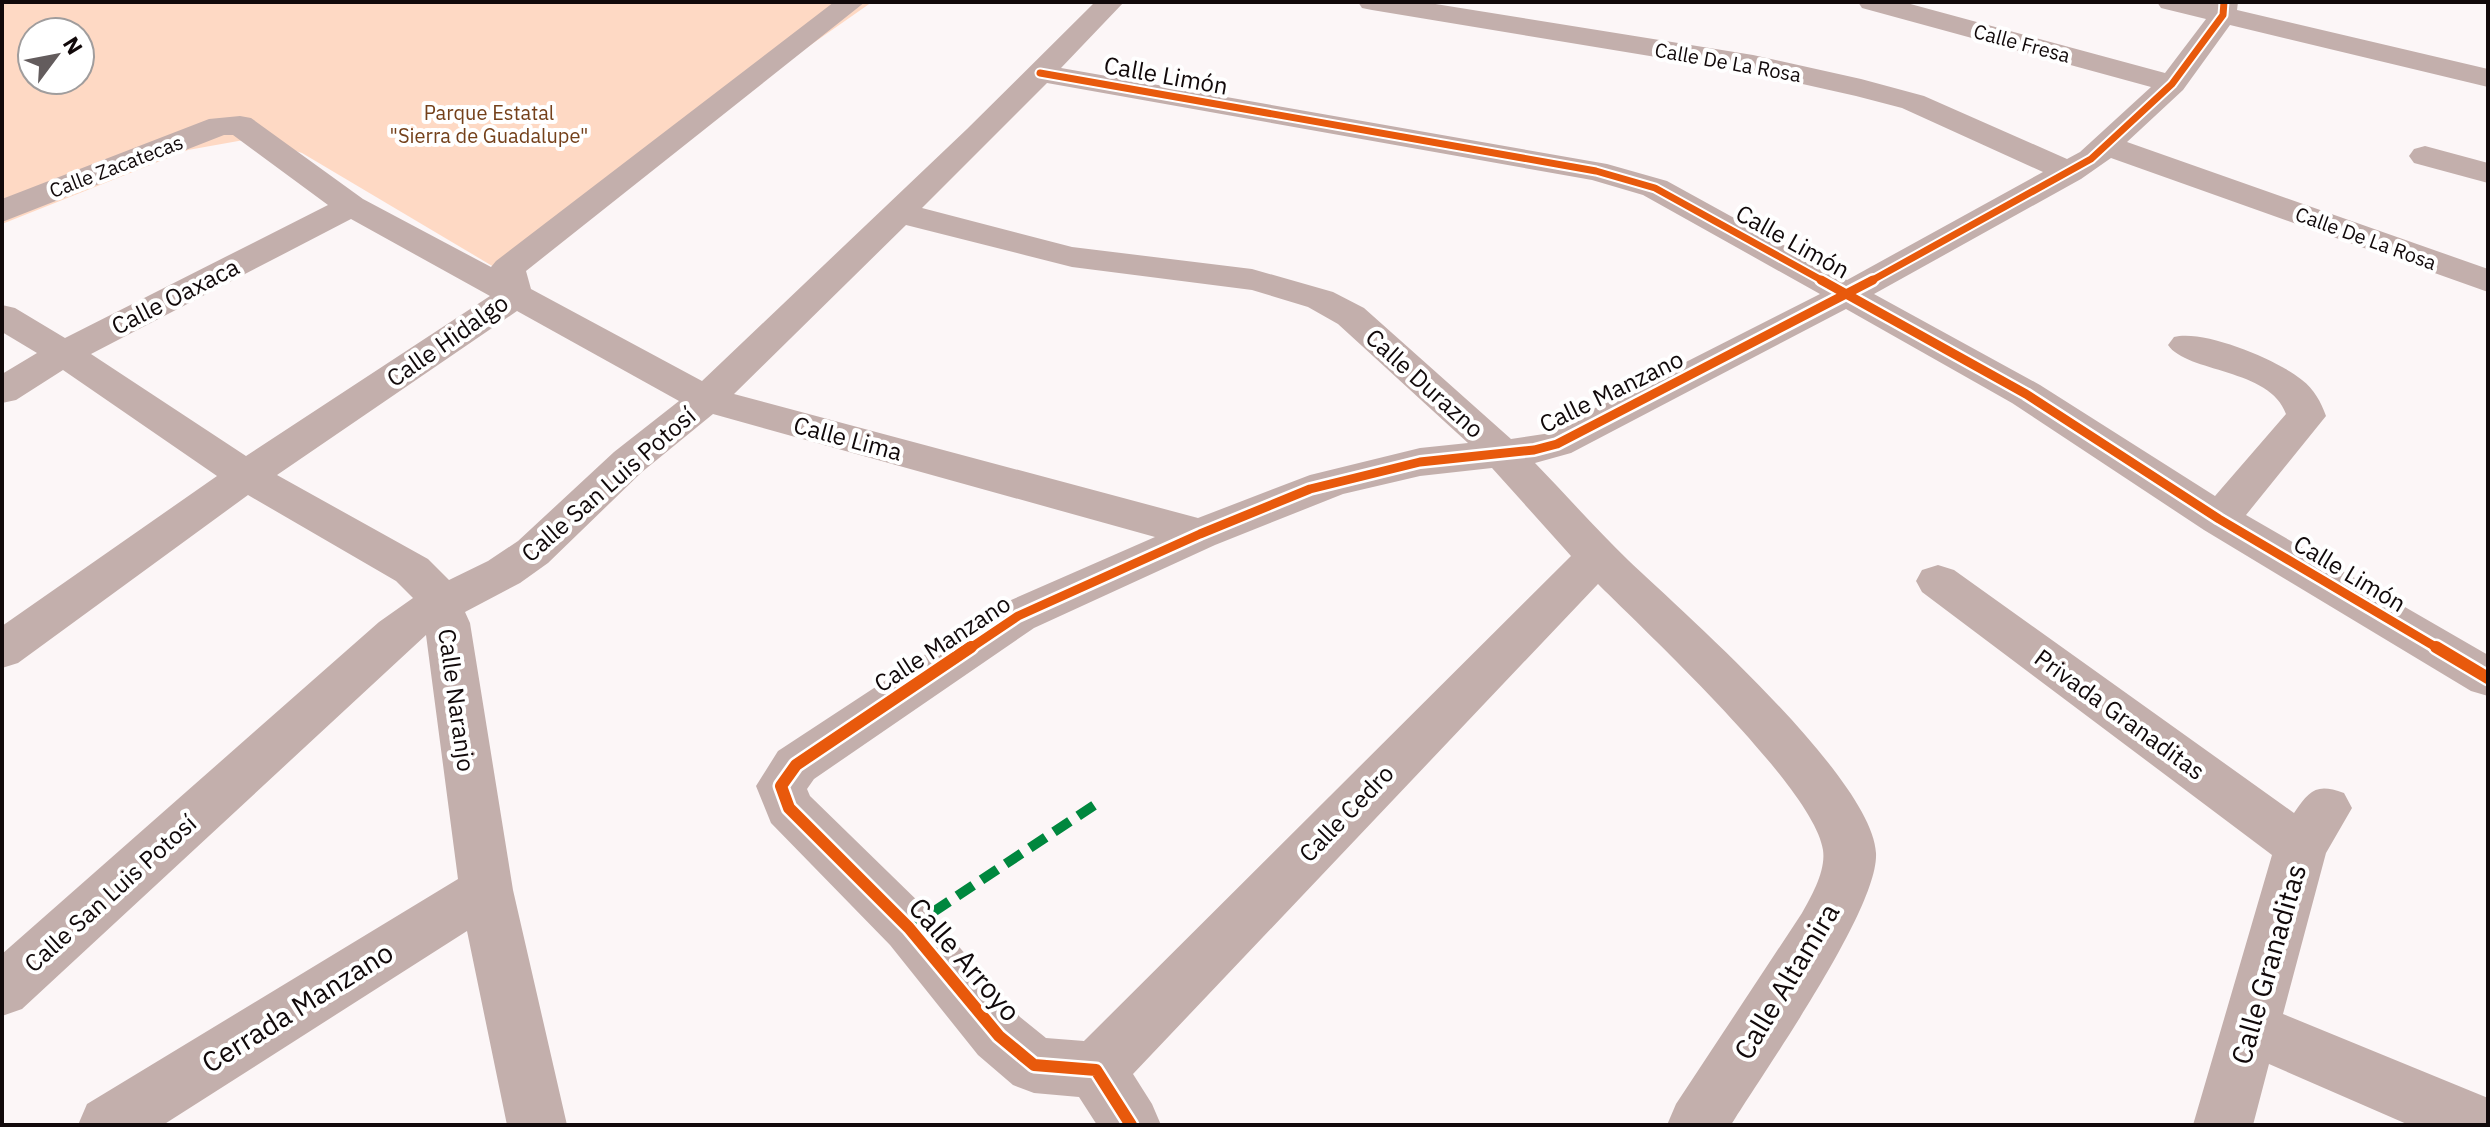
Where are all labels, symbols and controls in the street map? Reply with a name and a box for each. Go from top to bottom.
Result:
north arrow [16,16,96,96]
street label: Calle Fresa [1971,17,2074,69]
text: N [57,31,90,60]
street label: Calle De La Rosa [1653,36,1804,88]
street label: Calle Limón [1101,48,1231,102]
park label: Parque Estatal "Sierra de Guadalupe" [390,99,588,149]
street label: Calle Zacatecas [45,128,187,204]
street label: Calle Limón [1730,197,1856,285]
street label: Calle De La Rosa [2292,200,2441,276]
street label: Calle Oaxaca [106,250,244,342]
street label: Calle Hidalgo [380,286,514,394]
street label: Calle Durazno [1359,321,1491,445]
street label: Calle Manzano [1534,342,1688,440]
street label: Calle San Luis Potosí [514,399,702,569]
street label: Calle Lima [790,408,906,468]
street label: Calle Limón [2288,527,2412,619]
street label: Calle Manzano [868,587,1016,699]
street label: Calle Naranjo [431,627,483,773]
street label: Privada Granaditas [2028,641,2212,787]
street label: Calle Cedro [1292,757,1400,869]
street label: Calle San Luis Potosí [17,807,203,979]
street label: Calle Granaditas [2222,860,2314,1068]
street label: Calle Arroyo [901,889,1029,1029]
street label: Calle Altamira [1725,896,1847,1066]
street label: Cerrada Manzano [194,933,400,1081]

